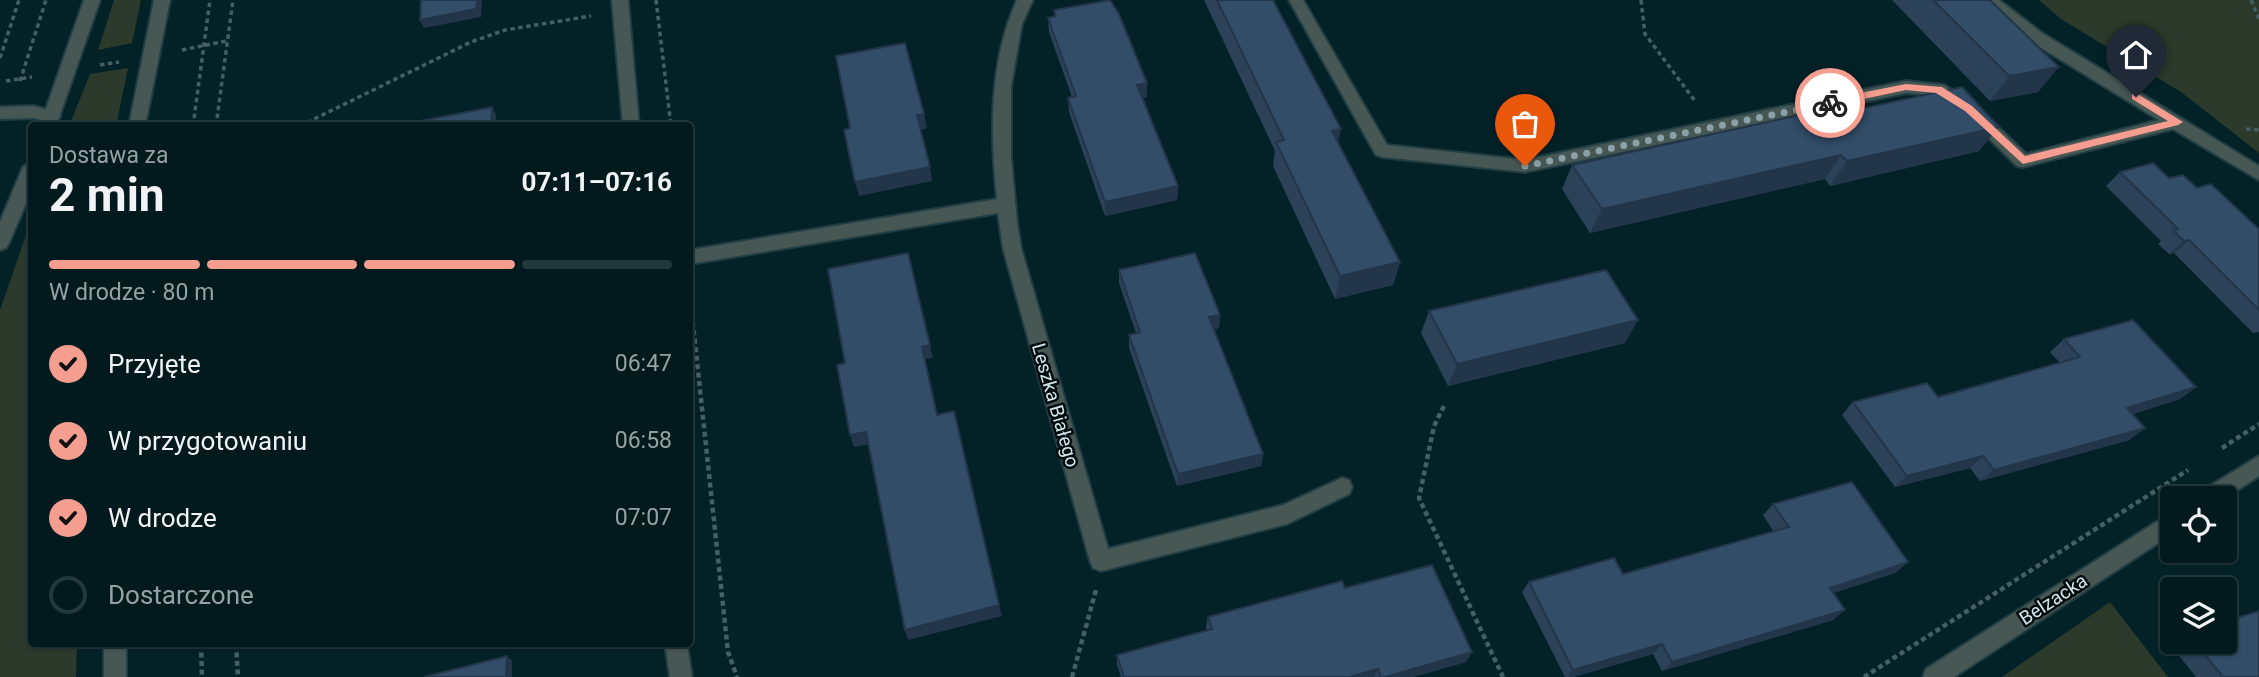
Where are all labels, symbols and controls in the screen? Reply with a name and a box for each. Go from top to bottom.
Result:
pin [2106,25,2166,97]
icon: home [2117,36,2155,74]
courier [1795,68,1865,138]
icon: bike [1811,84,1849,122]
pin [1495,94,1555,166]
icon: bag [1506,105,1544,143]
text: Dostawa za [49,142,169,169]
text: 07:11–07:16 [522,167,672,197]
text: 2 min [49,168,165,222]
text: W drodze · 80 m [49,279,214,306]
street label: Leszka Białego [1027,341,1084,470]
icon: check [49,345,87,383]
text: Przyjęte [108,349,201,379]
text: 06:47 [615,350,672,377]
icon: check [49,422,87,460]
text: W przygotowaniu [108,426,307,456]
text: 06:58 [615,427,672,454]
map controls [2160,486,2237,654]
button: locate [2160,486,2237,563]
icon: check [49,499,87,537]
text: W drodze [108,503,217,533]
text: 07:07 [615,504,672,531]
street label: Belzacka [2015,569,2091,630]
button: layers [2160,577,2237,654]
text: Dostarczone [108,580,254,610]

